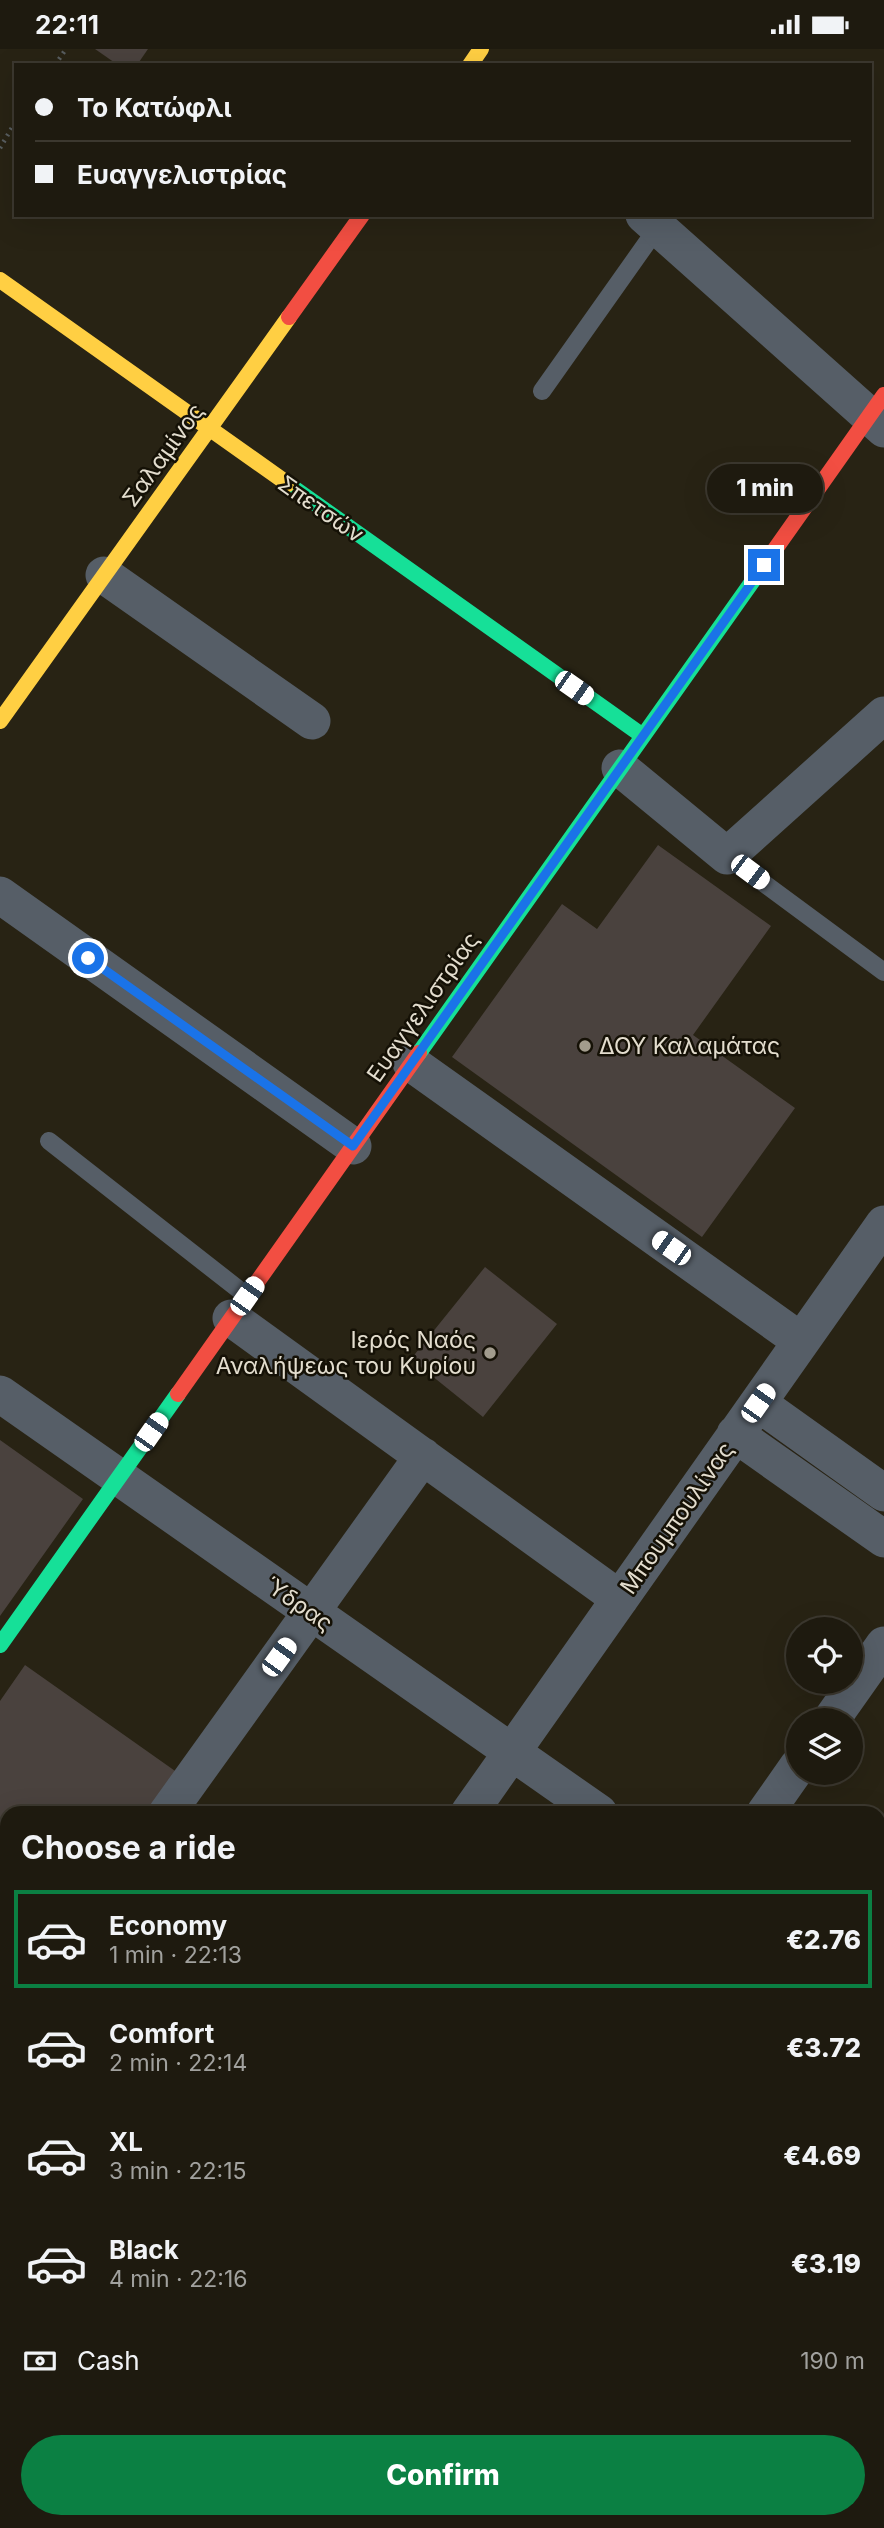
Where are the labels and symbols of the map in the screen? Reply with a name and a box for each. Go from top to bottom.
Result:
street label: Σαλαμίνος [116,398,210,512]
callout: 1 min [706,463,822,512]
street label: Σπετσών [273,469,369,549]
route end [748,549,780,581]
car [551,667,598,709]
car [727,851,774,893]
street label: Ευαγγελιστρίας [361,927,485,1087]
route start [72,942,104,974]
place label: ΔΟΥ Καλαμάτας [599,1032,780,1060]
marker: ΔΟΥ Καλαμάτας [577,1038,593,1054]
car [648,1227,695,1269]
car [227,1273,268,1319]
place label: Ιερός Ναός Αναλήψεως του Κυρίου [216,1326,476,1380]
marker: Ιερός Ναός Αναλήψεως του Κυρίου [482,1345,498,1361]
car [738,1380,779,1426]
car [131,1409,172,1455]
street label: Μπουμπουλίνας [614,1437,740,1599]
street label: Ύδρας [260,1571,338,1637]
car [259,1634,300,1680]

